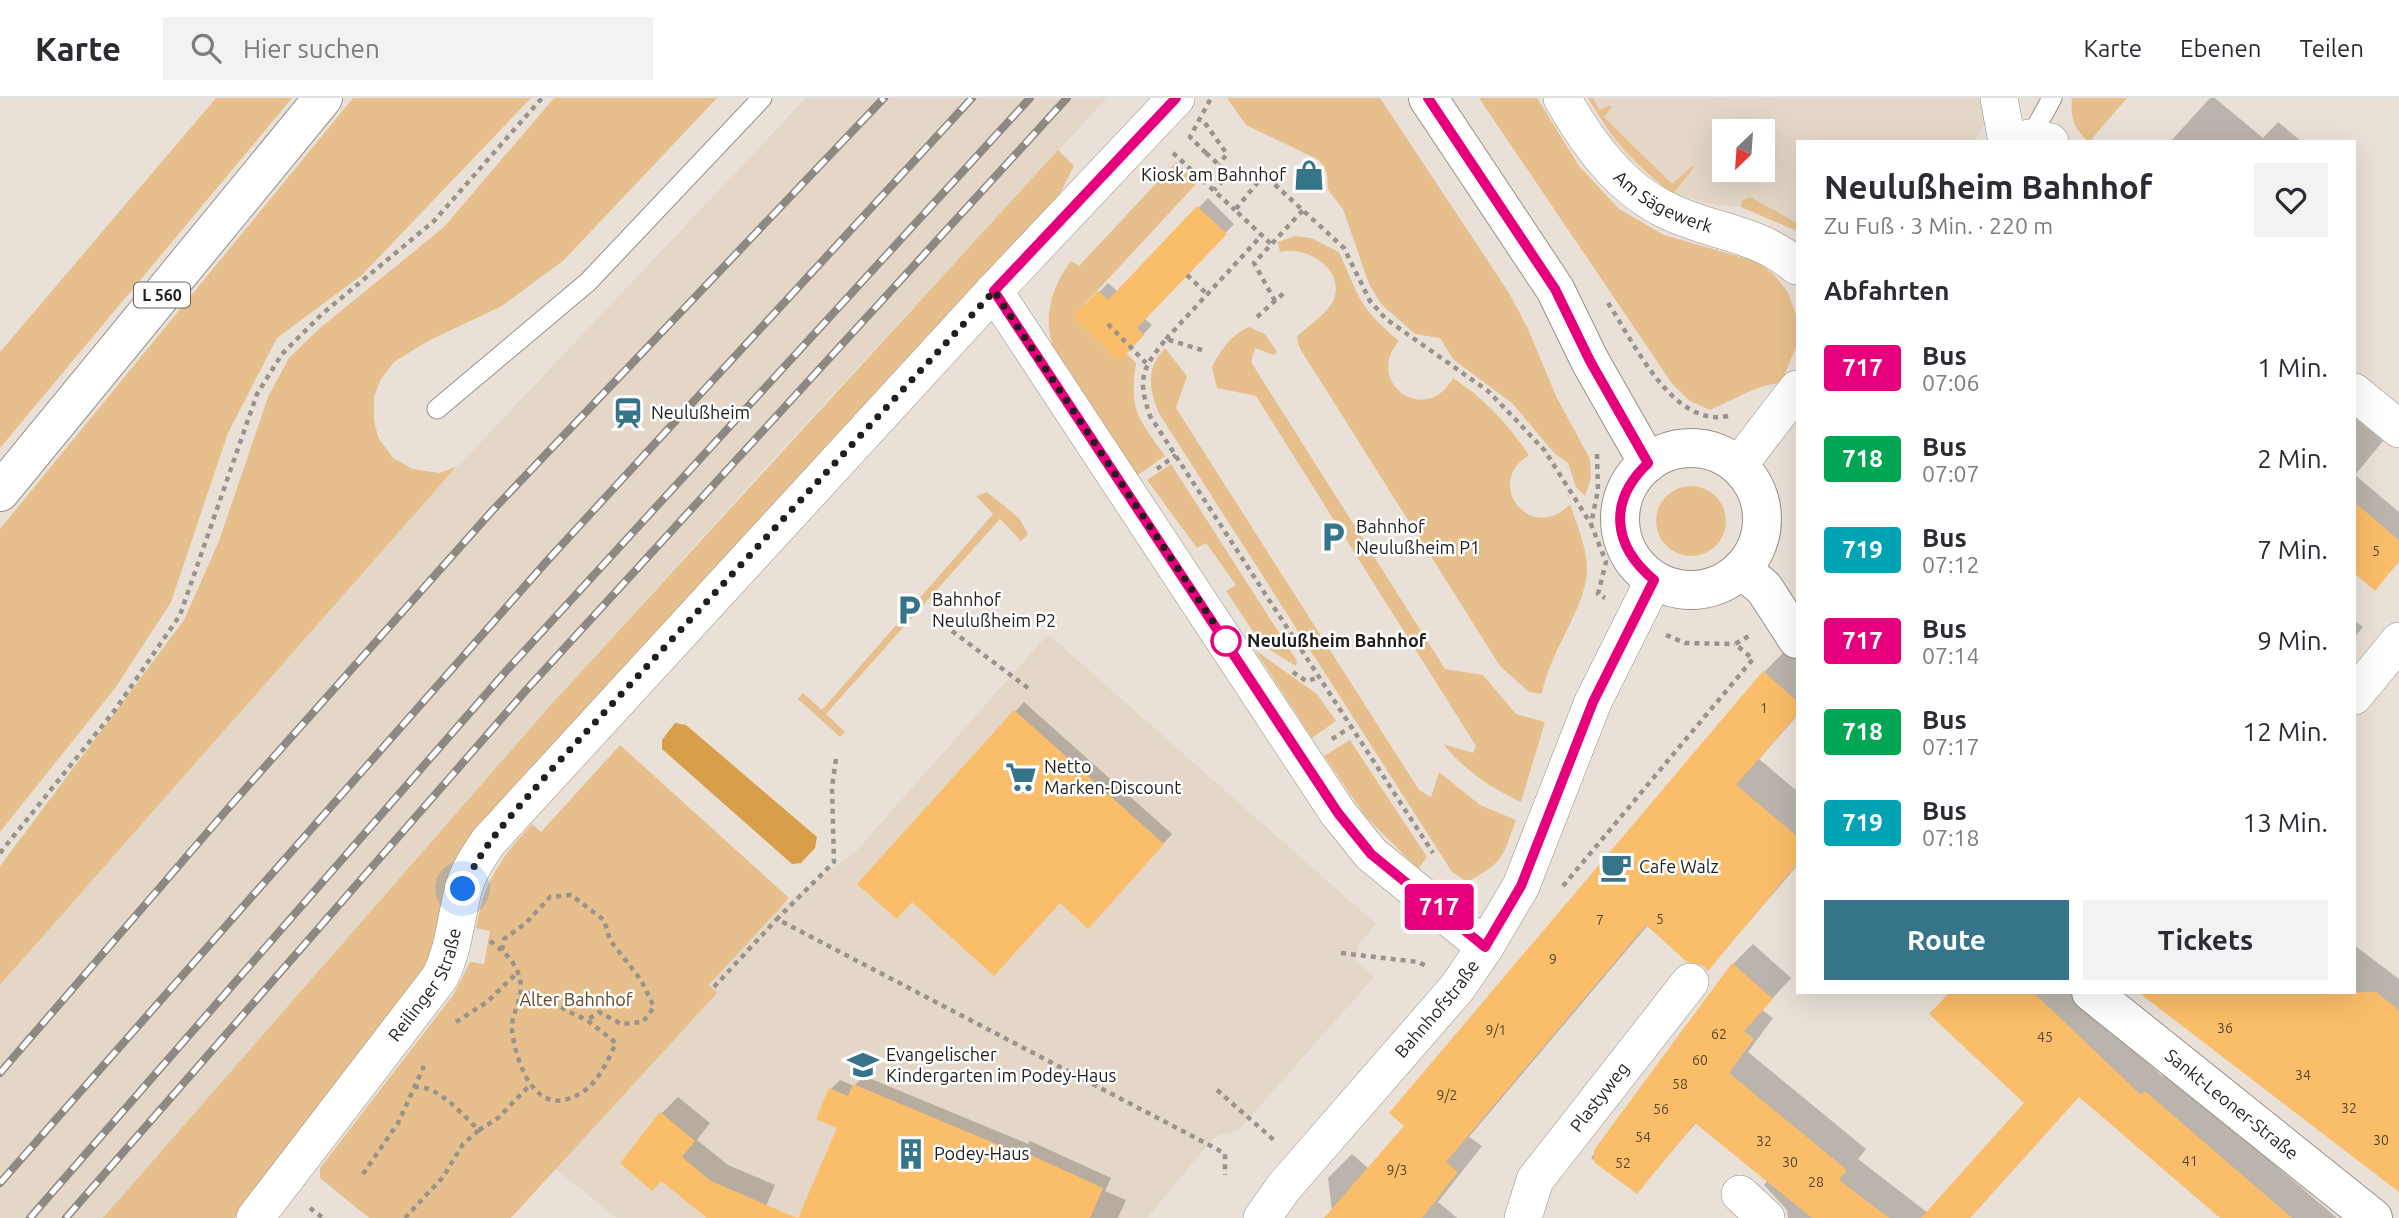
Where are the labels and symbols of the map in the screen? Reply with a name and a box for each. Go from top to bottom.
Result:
north arrow [1712,119,1774,182]
shop icon: Kiosk am Bahnhof [1292,158,1326,192]
place label: Kiosk am Bahnhof [1141,164,1286,184]
street label: Am Sägewerk [1610,166,1715,236]
road number: L 560 [134,282,190,308]
station icon: Neulußheim [611,396,645,430]
place label: Neulußheim [651,402,750,422]
place label: Bahnhof Neulußheim P1 [1356,516,1480,557]
parking icon: Bahnhof Neulußheim P1 [1316,520,1350,554]
house number: 5 [2372,543,2380,559]
place label: Bahnhof Neulußheim P2 [932,589,1056,630]
parking icon: Bahnhof Neulußheim P2 [892,593,926,627]
marker: Neulußheim Bahnhof [1211,626,1241,656]
place label: Neulußheim Bahnhof [1247,630,1427,650]
house number: 1 [1760,700,1768,716]
place label: Netto Marken-Discount [1044,756,1181,797]
supermarket icon: Netto Marken-Discount [1004,760,1038,794]
cafe icon: Cafe Walz [1599,850,1633,884]
place label: Cafe Walz [1639,856,1719,876]
your location [445,871,480,906]
line badge: 717 [1399,884,1479,930]
house number: 5 [1656,911,1664,927]
house number: 7 [1596,912,1604,928]
street label: Reilinger Straße [383,926,464,1045]
house number: 9 [1549,951,1557,967]
street label: Bahnhofstraße [1390,956,1482,1061]
park label: Alter Bahnhof [519,989,633,1009]
house number: 36 [2217,1020,2233,1036]
house number: 9/1 [1486,1022,1506,1038]
house number: 62 [1711,1026,1727,1042]
house number: 45 [2037,1029,2053,1045]
place label: Evangelischer Kindergarten im Podey-Haus [886,1044,1117,1085]
street label: Sankt-Leoner-Straße [2162,1044,2303,1163]
school or university icon: Evangelischer Kindergarten im Podey-Haus [846,1048,880,1082]
house number: 60 [1692,1052,1708,1068]
street label: Plastyweg [1566,1058,1632,1135]
house number: 34 [2295,1067,2311,1083]
house number: 58 [1672,1076,1688,1092]
house number: 9/2 [1437,1087,1457,1103]
house number: 32 [2341,1100,2357,1116]
house number: 56 [1653,1101,1669,1117]
house number: 54 [1635,1129,1651,1145]
house number: 30 [2373,1132,2389,1148]
house number: 32 [1756,1133,1772,1149]
building icon: Podey-Haus [894,1137,928,1171]
place label: Podey-Haus [934,1143,1030,1163]
house number: 41 [2182,1153,2198,1169]
house number: 30 [1782,1154,1798,1170]
house number: 52 [1615,1155,1631,1171]
house number: 9/3 [1387,1162,1407,1178]
house number: 28 [1808,1174,1824,1190]

